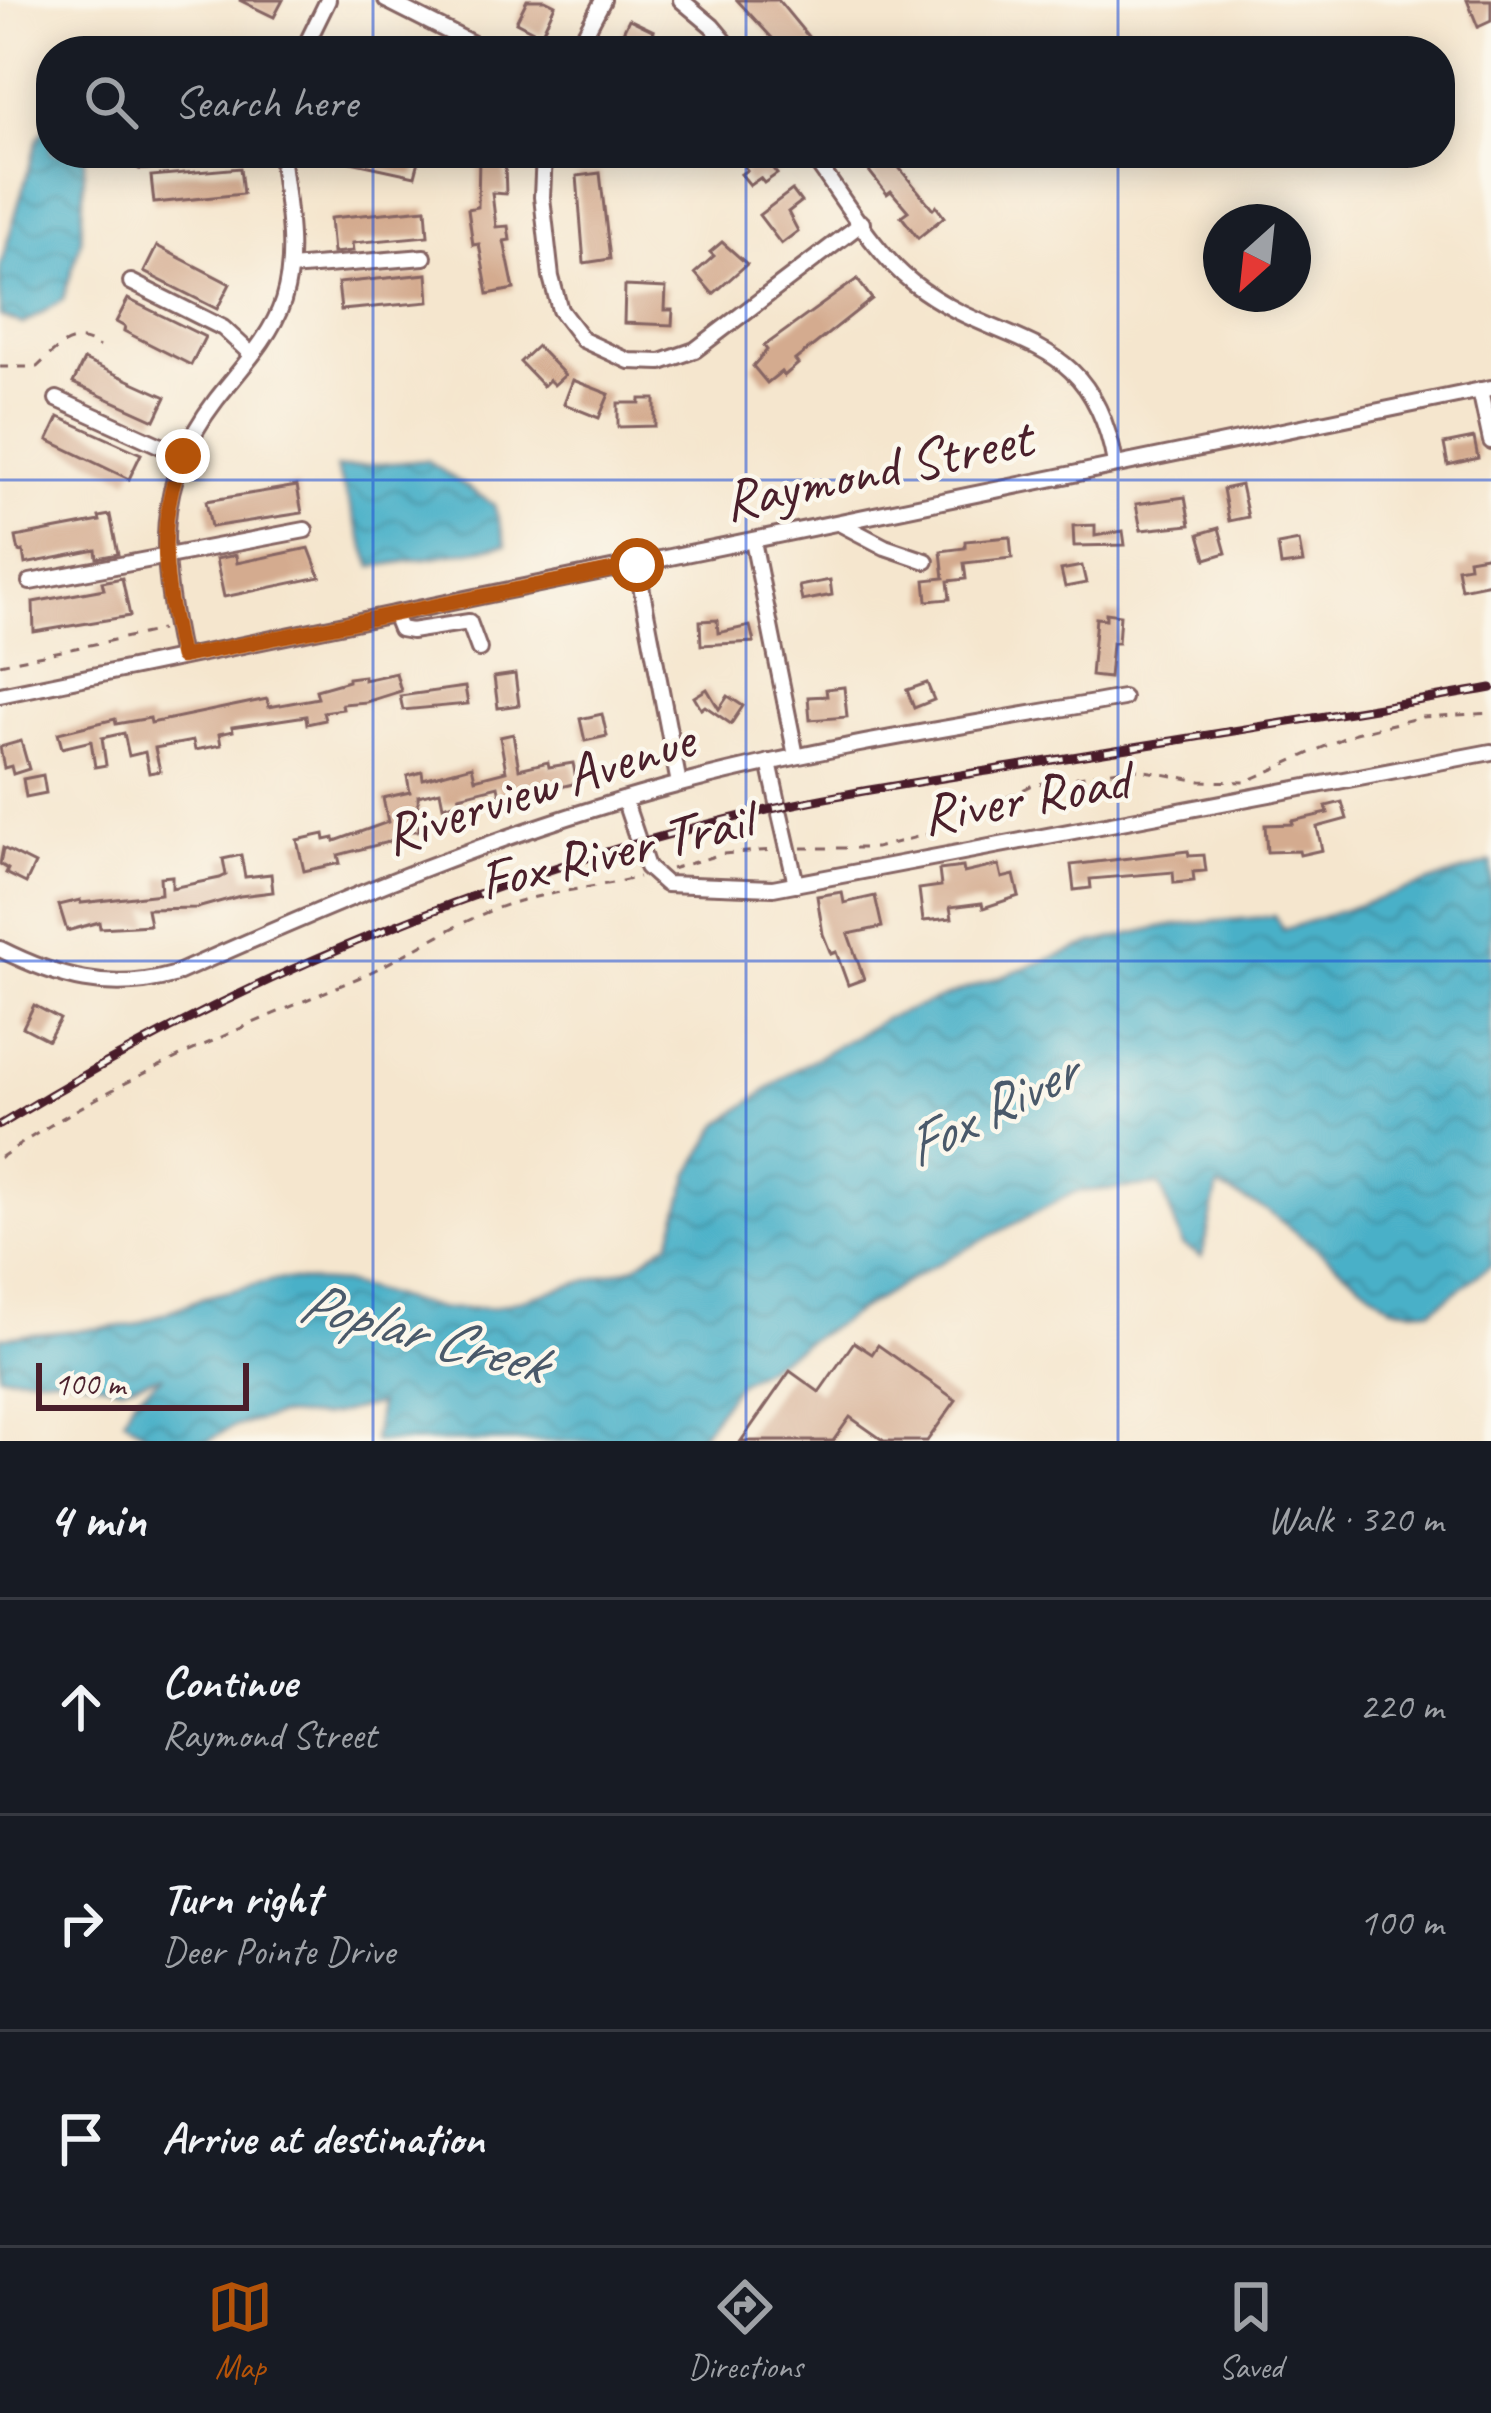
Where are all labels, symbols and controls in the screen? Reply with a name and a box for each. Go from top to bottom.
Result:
search box [36,36,1455,168]
icon: search [78,69,144,135]
text: Search here [174,74,357,131]
north arrow [1203,204,1311,312]
street label: Raymond Street [717,400,1043,537]
route end [156,429,210,483]
route start [610,538,664,592]
street label: Riverview Avenue [374,702,706,871]
street label: River Road [916,742,1142,851]
street label: Fox River Trail [472,782,768,916]
water label: Fox River [890,1029,1097,1185]
water label: Poplar Creek [292,1263,563,1404]
scale bar [36,1357,249,1410]
text: 100 m [54,1363,125,1405]
text: 4 min [48,1487,146,1551]
text: Walk · 320 m [1267,1495,1443,1544]
text: Continue [162,1654,296,1711]
icon: ahead [48,1674,114,1740]
text: 220 m [1359,1682,1443,1731]
text: Raymond Street [162,1711,376,1760]
text: Turn right [162,1870,320,1927]
icon: right [48,1890,114,1956]
text: 100 m [1359,1898,1443,1947]
text: Deer Pointe Drive [162,1927,395,1976]
icon: arrive [48,2106,114,2172]
text: Arrive at destination [162,2110,484,2167]
tab: Map [207,2274,273,2388]
tab: Directions [688,2274,803,2388]
tab: Saved [1218,2274,1284,2388]

